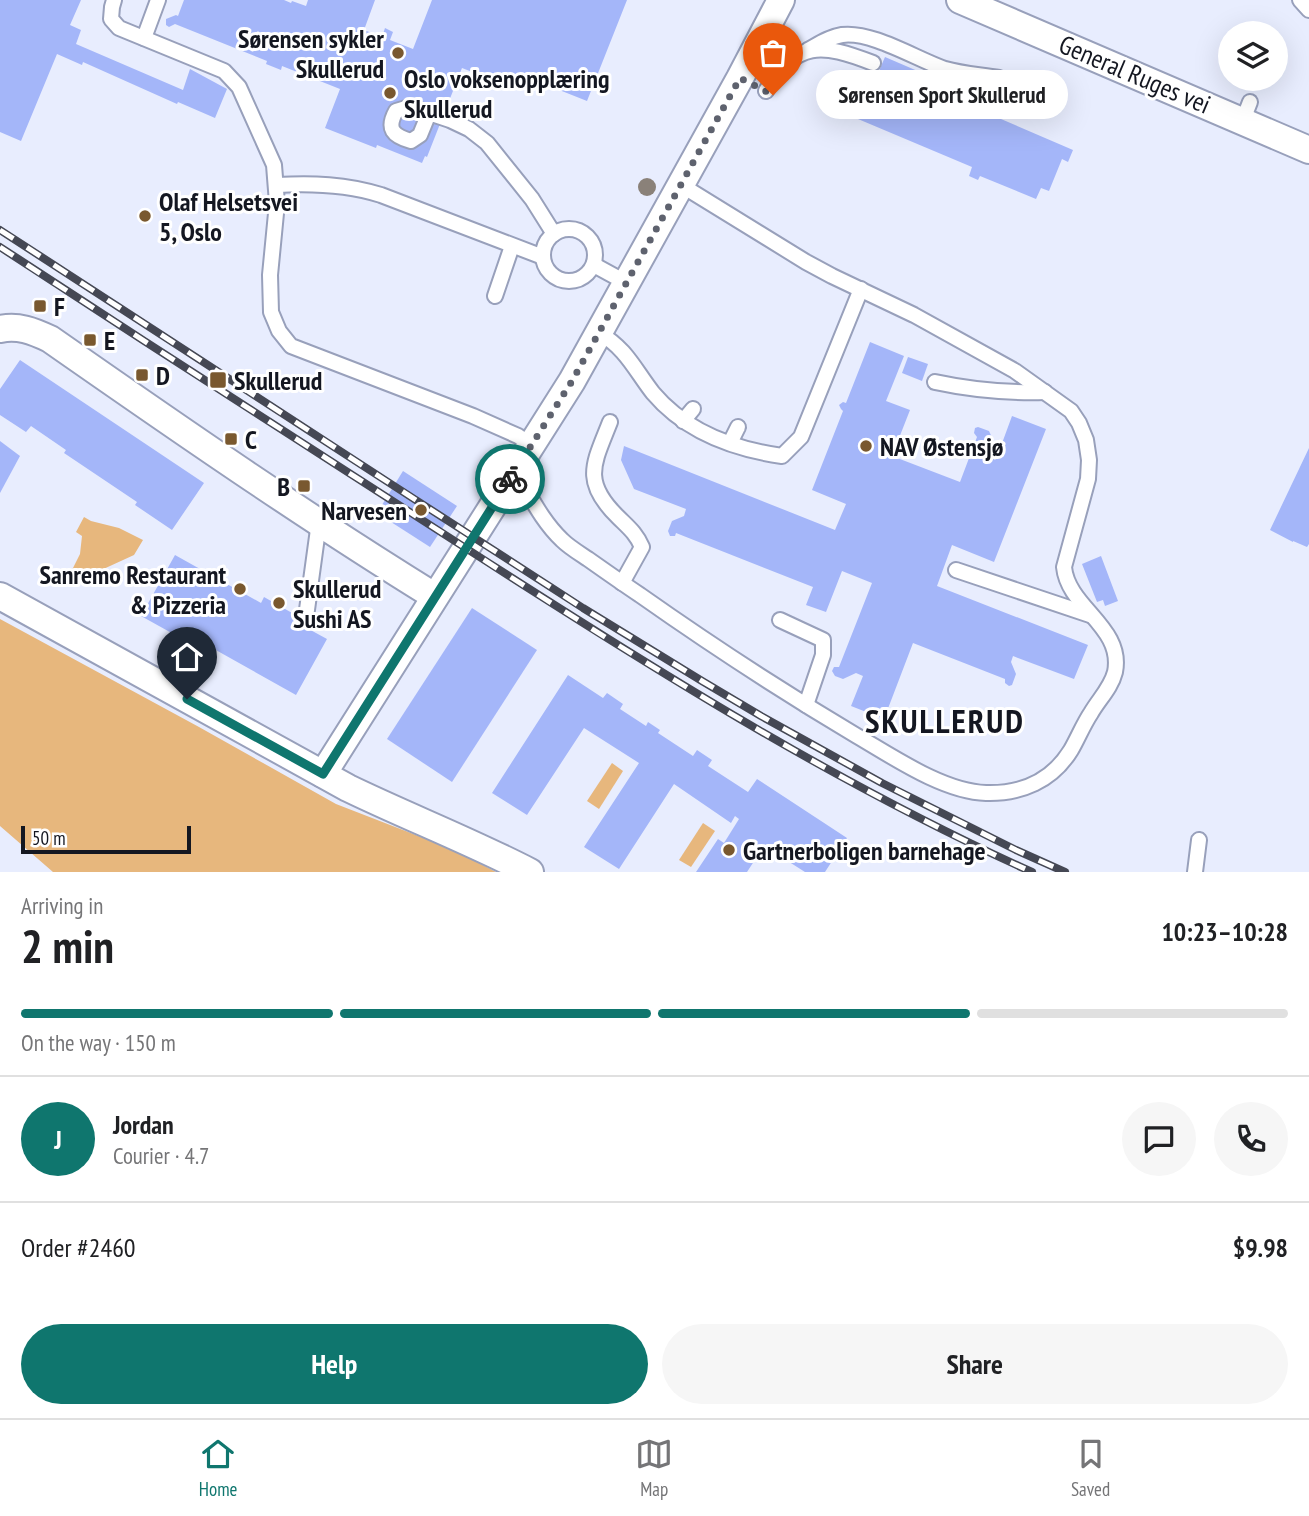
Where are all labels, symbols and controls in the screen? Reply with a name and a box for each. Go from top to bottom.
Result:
map controls [1218,21,1288,91]
button: layers [1218,21,1288,91]
place label: Sørensen sykler Skullerud [238,22,384,85]
pin [743,23,803,95]
street label: General Ruges vei [1054,27,1216,121]
icon: bag [754,34,792,72]
marker: Sørensen sykler Skullerud [390,45,406,61]
place label: Oslo voksenopplæring Skullerud [404,62,609,125]
callout: Sørensen Sport Skullerud [815,70,1067,119]
text: Sørensen Sport Skullerud [838,80,1046,109]
marker: Oslo voksenopplæring Skullerud [382,85,398,101]
place label: Olaf Helsetsvei 5, Oslo [159,185,298,248]
marker: Olaf Helsetsvei 5, Oslo [137,208,153,224]
place label: F [54,290,65,323]
marker: F [32,298,48,314]
place label: E [104,324,115,357]
marker: E [82,332,98,348]
place label: D [156,359,170,392]
place label: Skullerud [234,364,322,397]
marker: D [134,367,150,383]
marker: Skullerud [208,370,228,390]
place label: C [245,423,257,456]
place label: NAV Østensjø [880,430,1003,463]
marker: C [223,431,239,447]
marker: NAV Østensjø [858,438,874,454]
courier [475,444,545,514]
icon: bike [491,460,529,498]
place label: B [277,470,290,503]
marker: B [296,478,312,494]
place label: Narvesen [321,494,407,527]
marker: Narvesen [413,502,429,518]
place label: Sanremo Restaurant & Pizzeria [40,558,226,621]
place label: Skullerud Sushi AS [293,572,381,635]
marker: Sanremo Restaurant & Pizzeria [232,581,248,597]
marker: Skullerud Sushi AS [271,595,287,611]
pin [157,627,217,699]
icon: home [168,638,206,676]
district label: SKULLERUD [865,699,1025,742]
scale bar [21,823,191,855]
text: 50 m [32,826,66,850]
place label: Gartnerboligen barnehage [743,834,986,867]
marker: Gartnerboligen barnehage [721,842,737,858]
text: Arriving in [21,891,103,920]
text: 10:23–10:28 [1161,915,1288,948]
text: 2 min [21,916,114,976]
text: On the way · 150 m [21,1028,176,1057]
button: chat [1122,1102,1196,1176]
button: phone [1214,1102,1288,1176]
text: Jordan [113,1108,174,1141]
text: J [54,1123,62,1156]
text: Courier · 4.7 [113,1141,209,1170]
text: Order #2460 [21,1231,136,1264]
text: $9.98 [1233,1231,1288,1264]
button: Help [21,1324,648,1404]
button: Share [662,1324,1288,1404]
tab: Home [199,1435,237,1501]
tab: Map [635,1435,673,1501]
tab: Saved [1071,1435,1110,1501]

